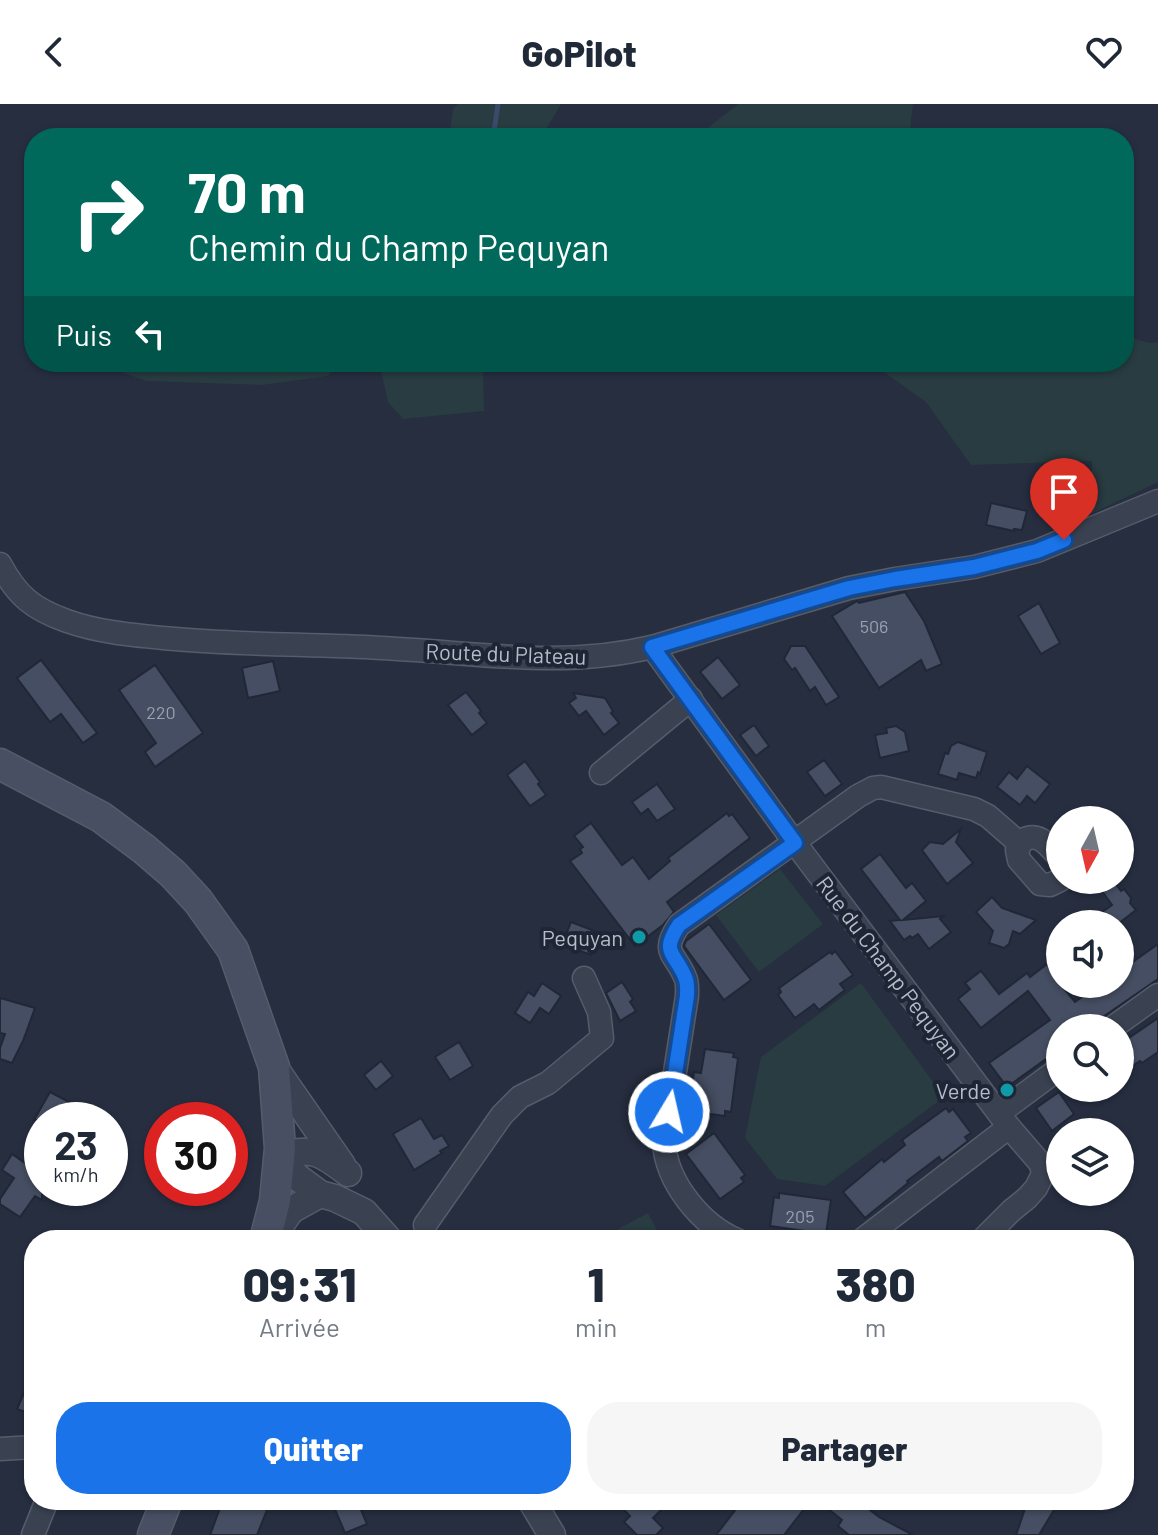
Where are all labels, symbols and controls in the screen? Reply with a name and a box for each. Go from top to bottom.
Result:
icon: back [32,30,76,74]
icon: heart [1082,30,1126,74]
text: GoPilot [521,31,637,74]
text: 70 m [188,157,306,224]
icon: right [56,160,160,264]
text: Chemin du Champ Pequyan [188,225,609,268]
icon: left [128,312,172,356]
text: Puis [56,316,112,352]
pin [1030,458,1098,540]
icon: arrive [1042,470,1086,514]
house number: 506 [860,615,888,637]
street label: Route du Plateau [425,637,587,669]
house number: 220 [146,701,176,723]
north arrow [1046,806,1134,894]
map controls [1046,806,1134,1206]
street label: Rue du Champ Pequyan [812,870,966,1064]
button: sound [1046,910,1134,998]
place label: Pequyan [542,924,623,950]
marker: Pequyan [630,928,648,946]
button: search [1046,1014,1134,1102]
position arrow [627,1070,711,1154]
place label: Verde [936,1077,991,1103]
marker: Verde [998,1081,1016,1099]
speed limit sign: 30 [144,1102,248,1206]
button: layers [1046,1118,1134,1206]
text: 23 [54,1120,98,1168]
text: km/h [53,1162,99,1186]
house number: 205 [785,1205,815,1227]
text: 09:31 [242,1254,357,1312]
text: 1 [588,1254,605,1312]
text: 380 [836,1254,916,1312]
text: Arrivée [259,1311,340,1342]
text: min [575,1311,617,1342]
text: m [865,1311,886,1342]
button: Quitter [56,1402,571,1494]
button: Partager [587,1402,1102,1494]

